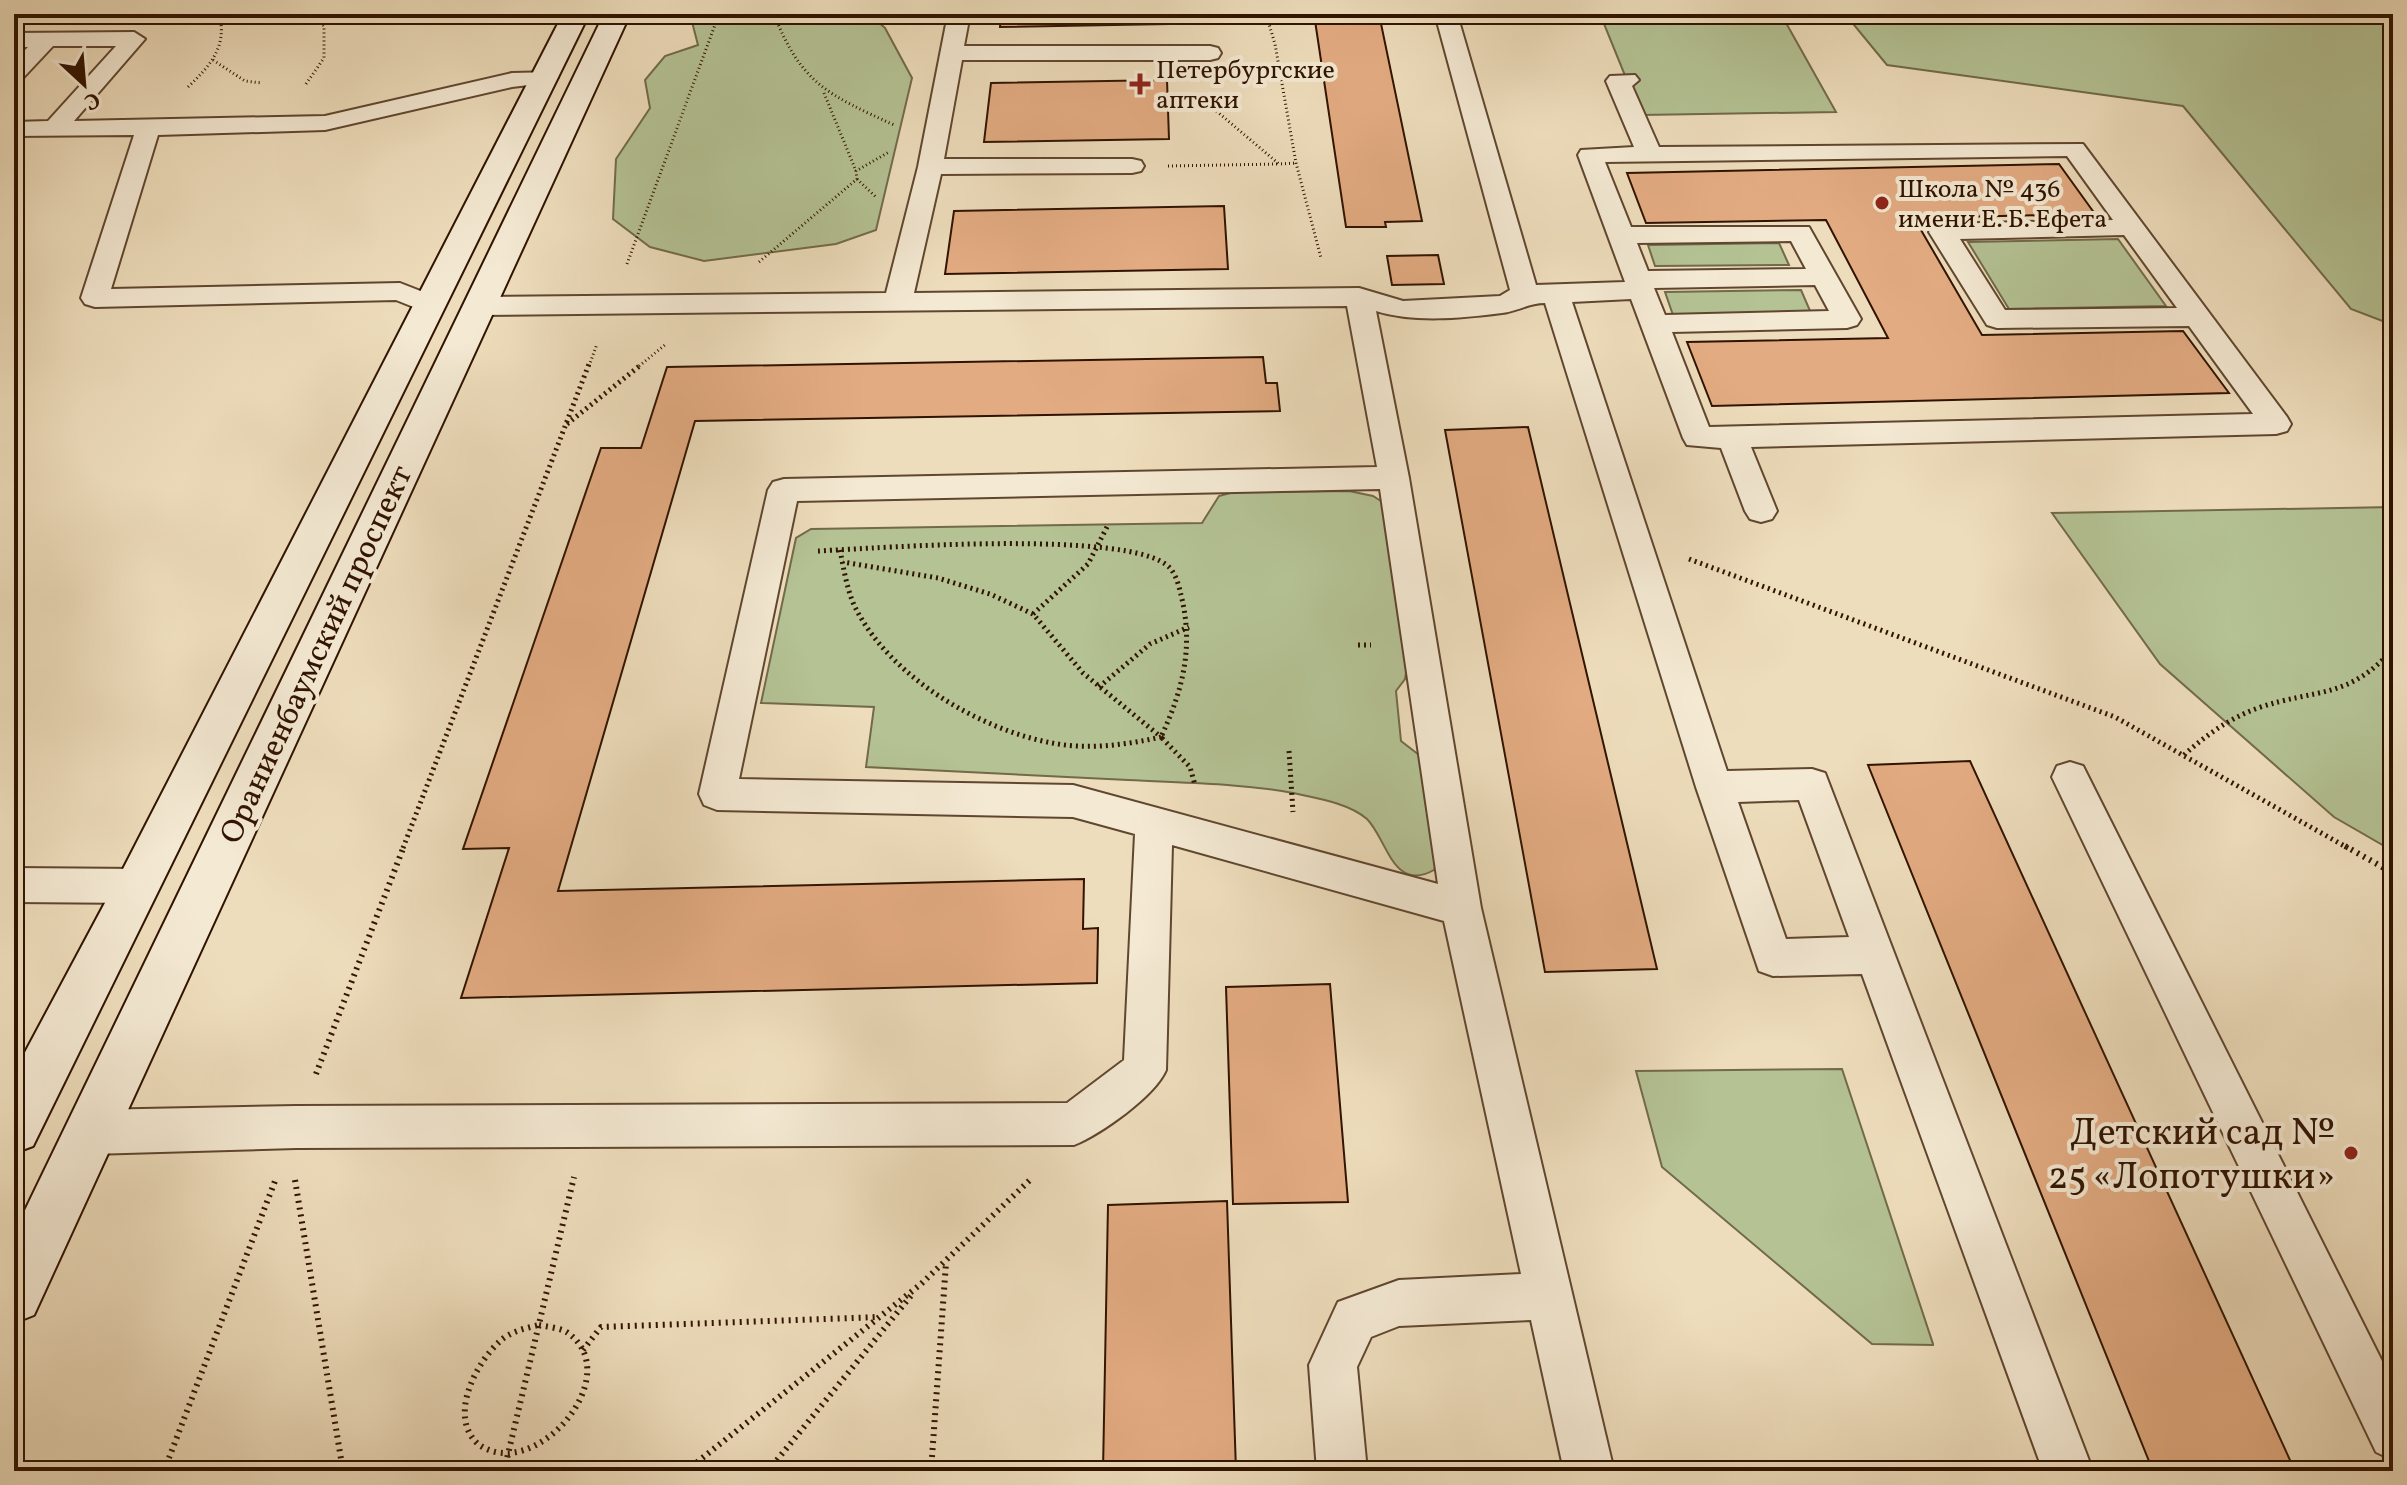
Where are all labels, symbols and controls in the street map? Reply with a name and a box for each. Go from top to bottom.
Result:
north arrow [44,44,124,124]
place label: Петербургские аптеки [1156,53,1335,119]
marker: Петербургские аптеки [1131,75,1149,93]
text: С [79,83,105,117]
place label: Школа № 436 имени Е. Б. Ефета [1898,172,2107,238]
marker: Школа № 436 имени Е. Б. Ефета [1873,194,1891,212]
street label: Ораниенбаумский проспект [210,459,425,852]
place label: Детский сад № 25 «Лопотушки» [2048,1108,2335,1205]
marker: Детский сад № 25 «Лопотушки» [2342,1144,2360,1162]

